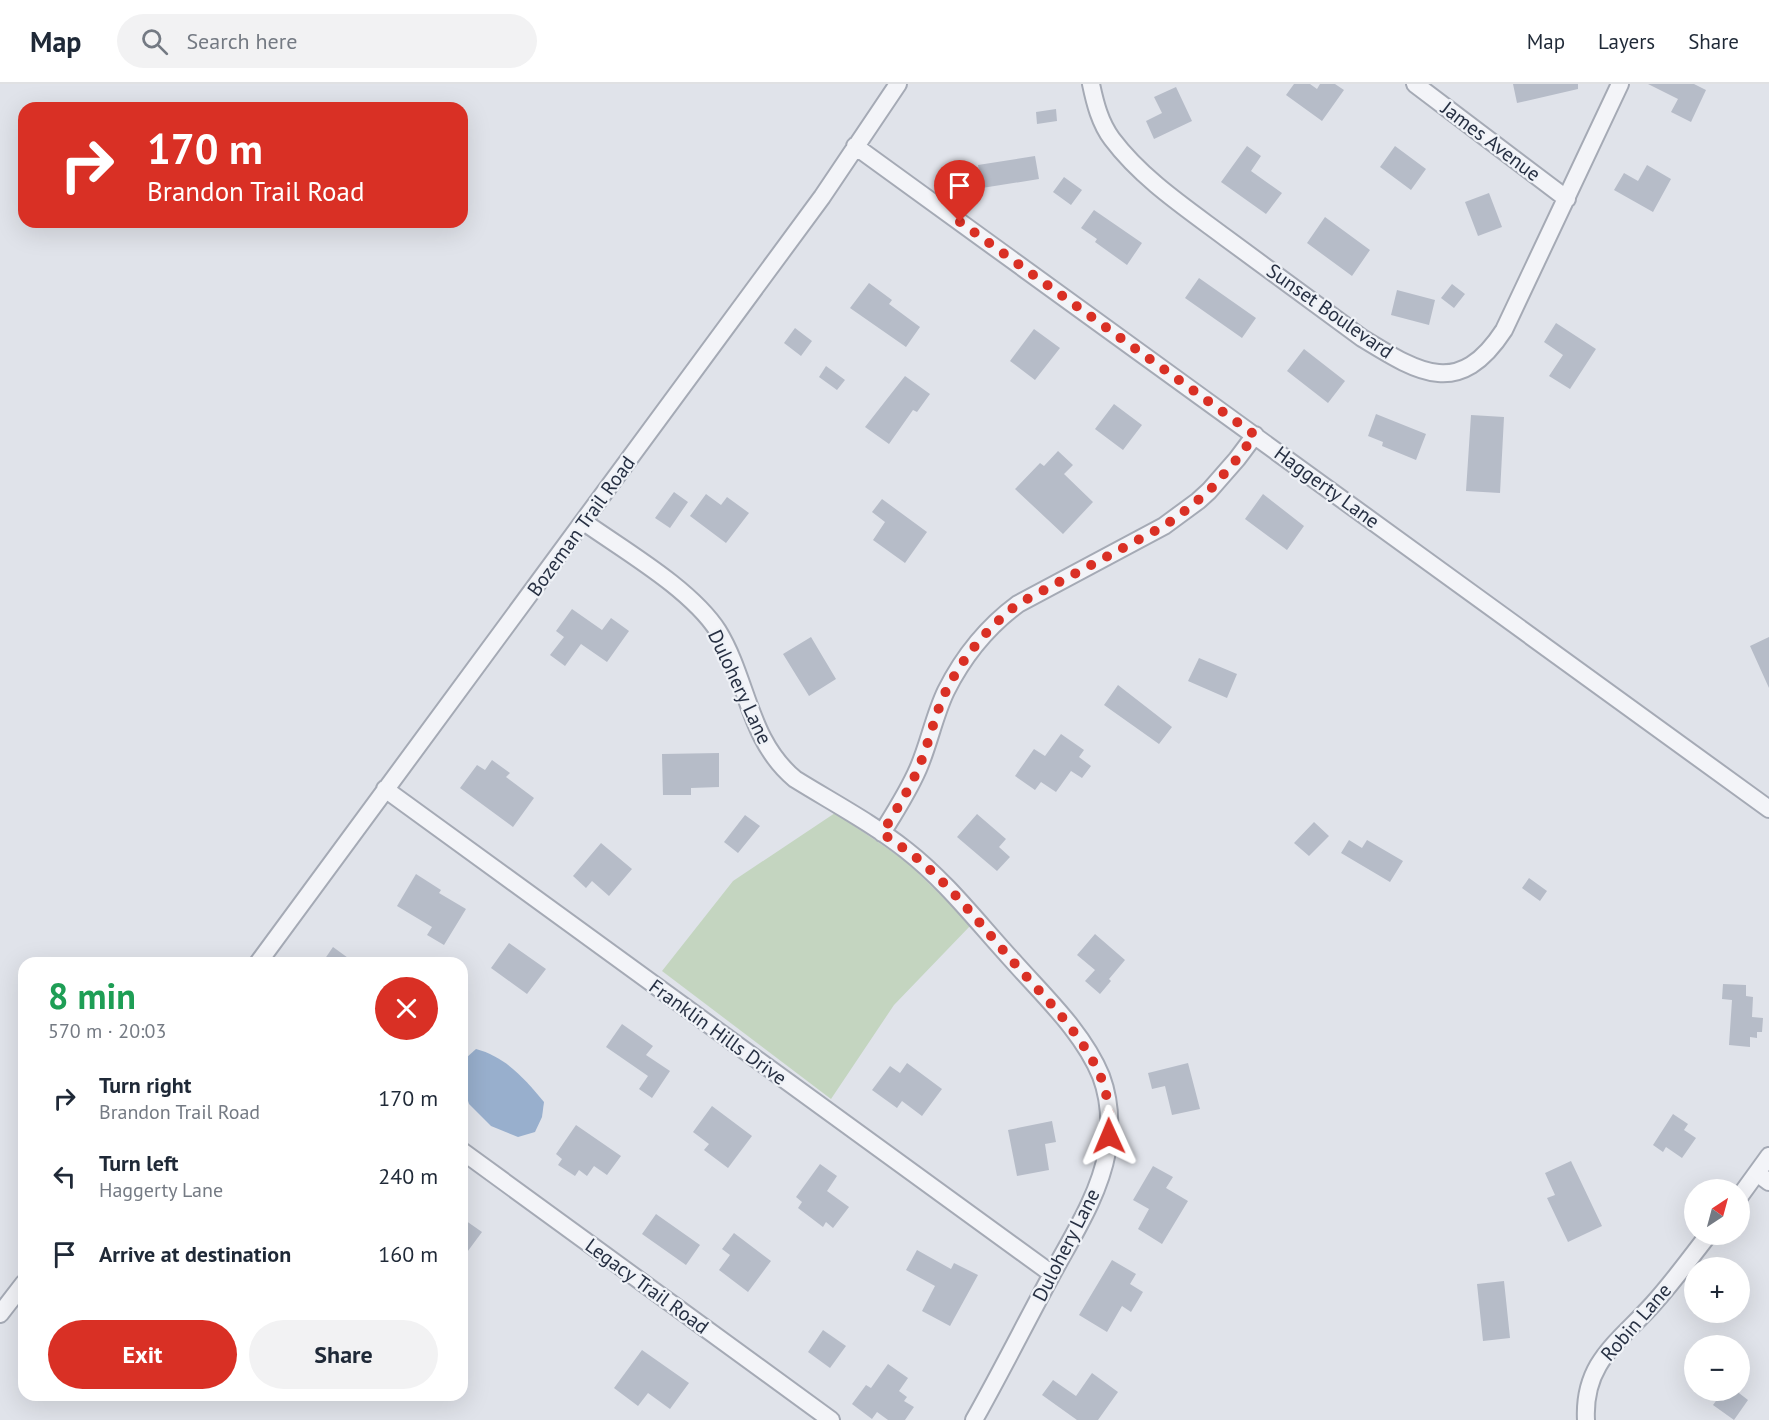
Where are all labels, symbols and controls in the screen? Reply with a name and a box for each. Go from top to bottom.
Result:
search box [117,14,537,68]
text: Map [30,23,81,60]
icon: search [138,25,171,58]
text: Search here [186,27,297,55]
text: Map [1527,28,1565,55]
text: Layers [1598,28,1655,55]
text: Share [1688,28,1739,55]
street label: James Avenue [1435,95,1546,187]
text: 170 m [147,121,263,176]
icon: right [48,126,126,204]
pin [934,160,985,222]
icon: arrive [943,169,976,202]
text: Brandon Trail Road [147,174,364,208]
street label: Sunset Boulevard [1262,258,1398,364]
street label: Haggerty Lane [1269,440,1385,534]
street label: Bozeman Trail Road [521,451,641,601]
street label: Dulohery Lane [702,626,778,748]
text: 8 min [48,972,136,1019]
street label: Franklin Hills Drive [644,973,792,1091]
button: close [375,977,438,1040]
text: 570 m · 20:03 [48,1018,166,1044]
text: Turn right [99,1071,191,1099]
icon: right [48,1082,81,1115]
text: 170 m [378,1084,438,1112]
text: Brandon Trail Road [99,1099,260,1125]
position arrow [1077,1104,1141,1168]
text: Turn left [99,1149,179,1177]
icon: left [48,1160,81,1193]
text: 240 m [378,1162,438,1190]
text: Haggerty Lane [99,1177,223,1203]
north arrow [1684,1179,1750,1245]
map controls [1684,1179,1750,1401]
street label: Dulohery Lane [1026,1184,1106,1306]
street label: Legacy Trail Road [580,1232,714,1340]
icon: arrive [48,1238,81,1271]
text: Arrive at destination [99,1240,291,1268]
text: 160 m [378,1240,438,1268]
button: + [1684,1257,1750,1323]
street label: Robin Lane [1595,1278,1677,1366]
button: Exit [48,1320,237,1389]
button: Share [249,1320,438,1389]
button: − [1684,1335,1750,1401]

